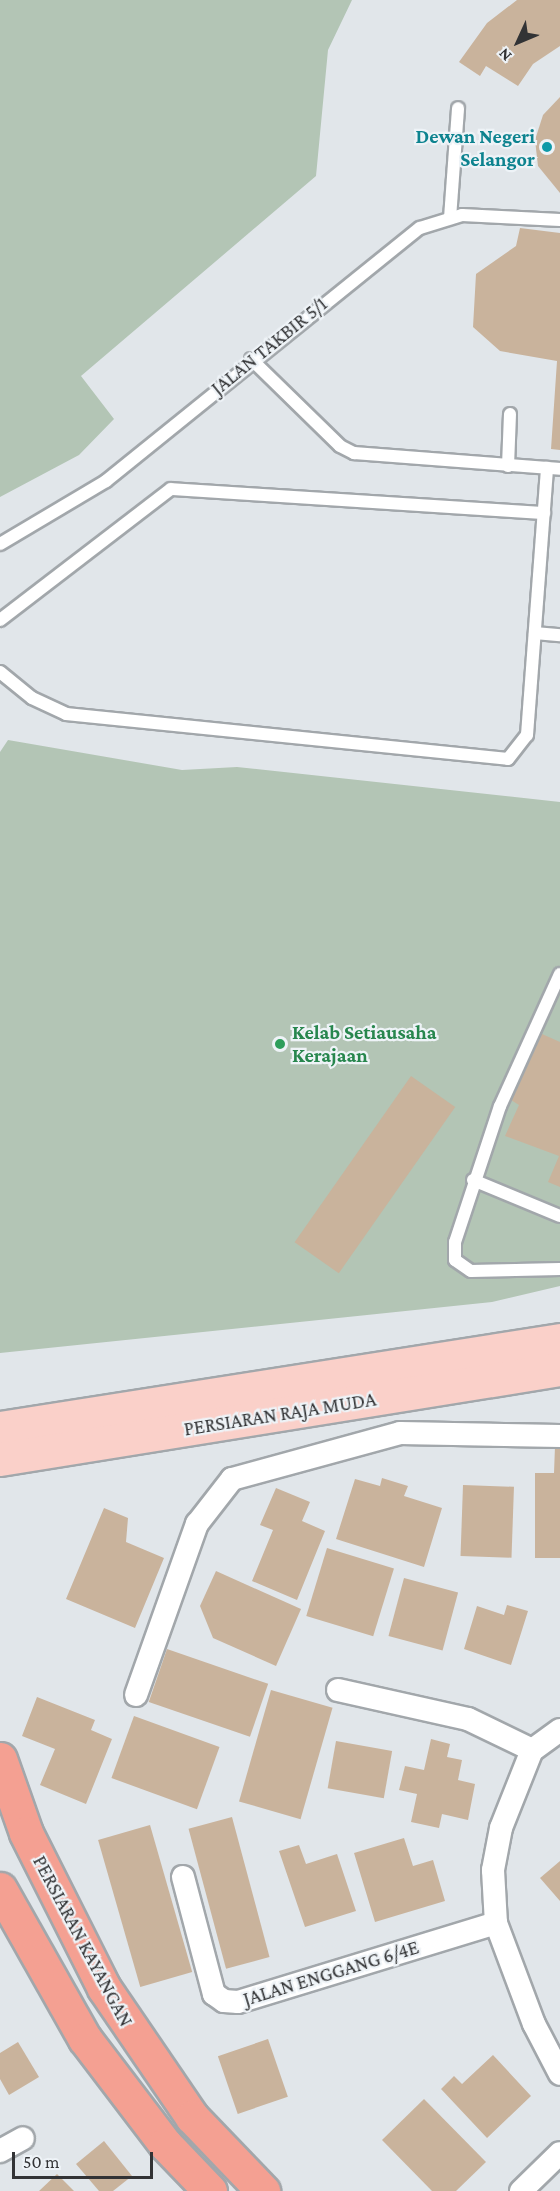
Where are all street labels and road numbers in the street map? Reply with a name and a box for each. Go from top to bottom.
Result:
street label: JALAN TAKBIR 5/1 [206,292,332,400]
street label: PERSIARAN RAJA MUDA [182,1387,378,1441]
street label: PERSIARAN KAYANGAN [28,1851,138,2031]
street label: JALAN ENGGANG 6/4E [240,1935,422,2011]

